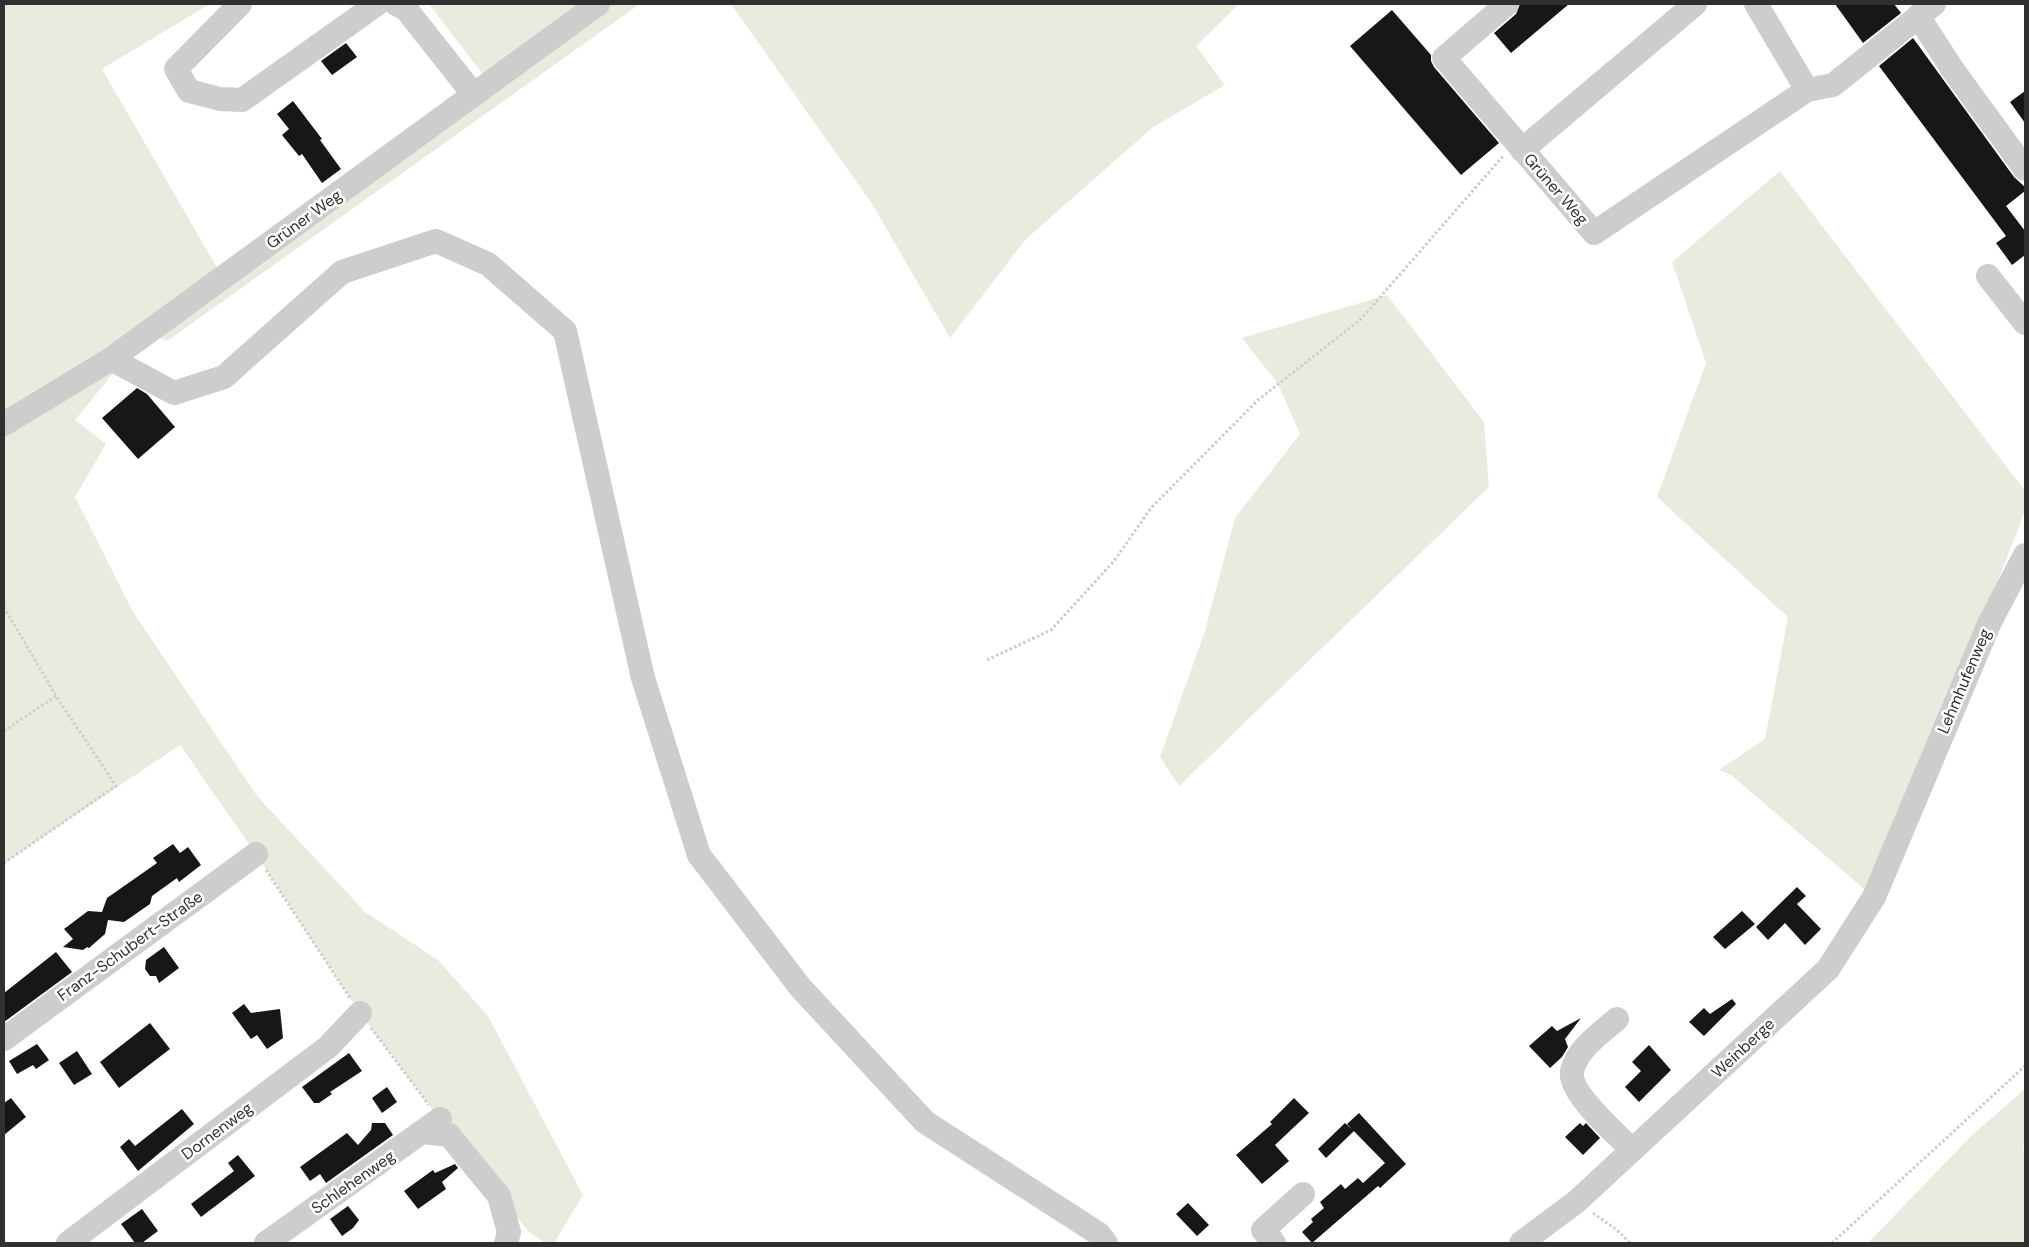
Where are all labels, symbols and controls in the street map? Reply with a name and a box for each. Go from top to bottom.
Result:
street label: Grüner Weg [1519,149,1593,229]
street label: Grüner Weg [262,185,346,253]
street label: Lehmhufenweg [1932,625,1996,737]
street label: Franz-Schubert-Straße [53,886,207,1006]
street label: Weinberge [1707,1013,1779,1083]
street label: Dornenweg [177,1097,257,1165]
street label: Schlehenweg [307,1145,399,1219]

